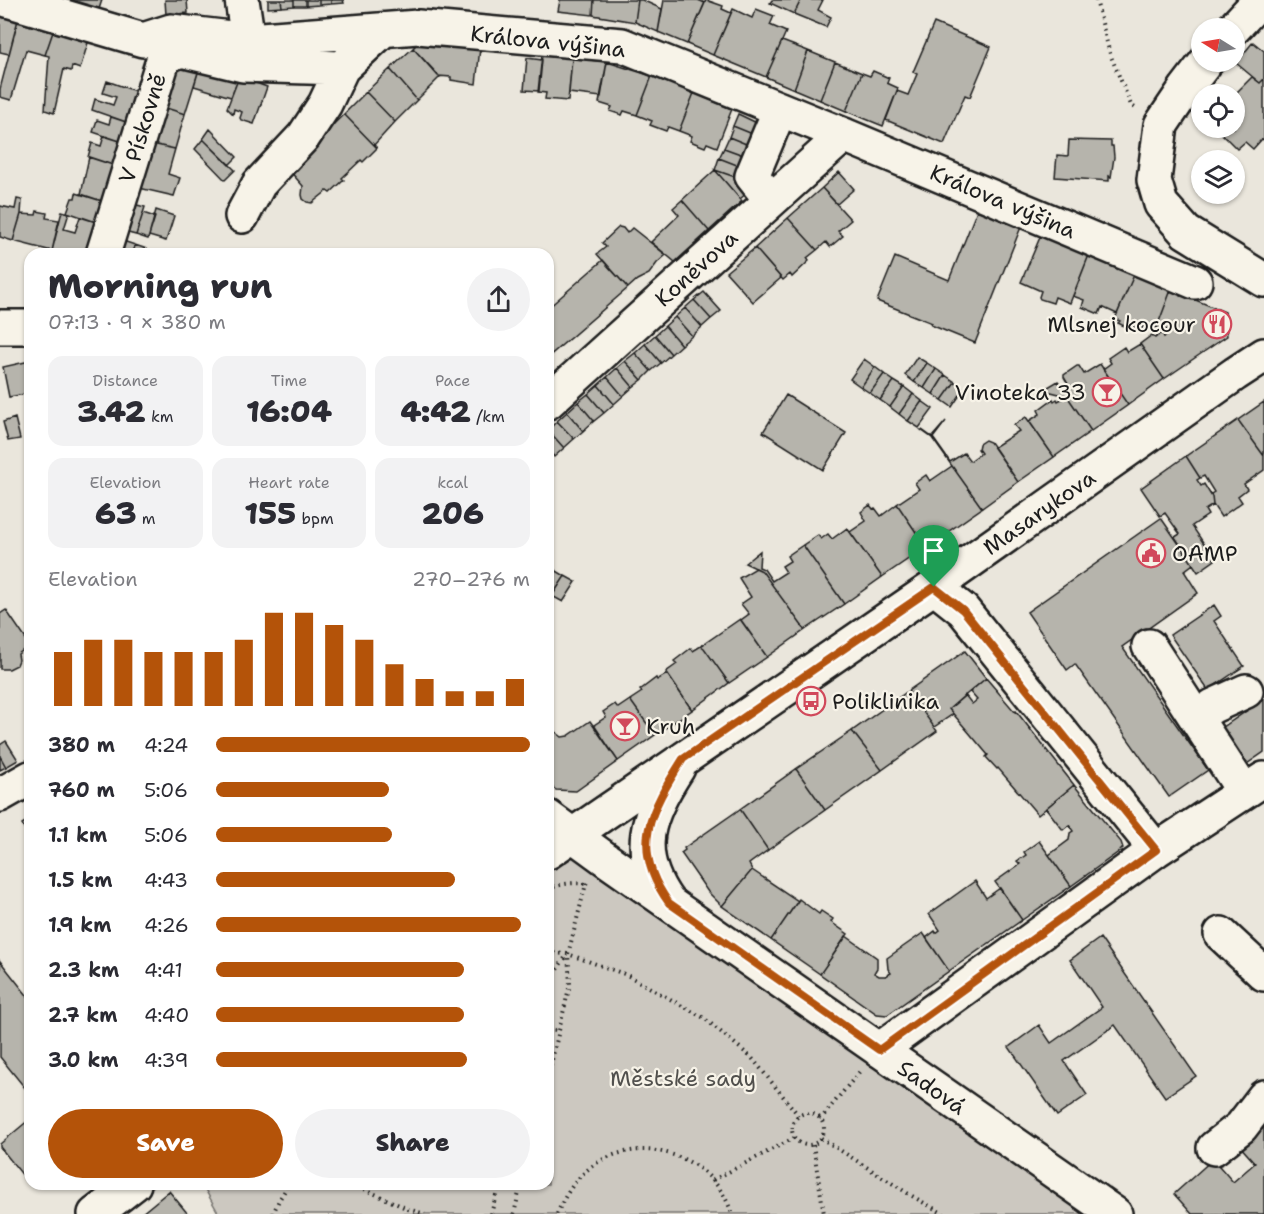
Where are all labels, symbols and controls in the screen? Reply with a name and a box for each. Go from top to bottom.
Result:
north arrow [1191,18,1245,72]
map controls [1191,18,1245,204]
street label: Králova výšina [469,19,627,64]
street label: V Pískovně [112,70,173,187]
button: locate [1191,84,1245,138]
button: layers [1191,150,1245,204]
street label: Králova výšina [925,158,1080,245]
street label: Koněvova [649,223,744,313]
text: Morning run [48,264,272,309]
button: share [467,268,530,331]
restaurant icon: Mlsnej kocour [1201,308,1233,340]
text: 07:13 · 9 × 380 m [48,309,226,335]
place label: Mlsnej kocour [1047,310,1196,339]
text: Distance [93,370,158,391]
text: Time [271,370,307,391]
text: Pace [435,370,470,391]
bar icon: Vinoteka 33 [1091,376,1123,408]
place label: Vinoteka 33 [955,378,1086,407]
text: 3.42 [77,391,145,432]
text: 16:04 [246,391,332,432]
text: 4:42 [400,391,471,432]
text: km [145,406,174,427]
text: /km [471,406,505,427]
street label: Masarykova [977,463,1101,562]
text: Elevation [90,472,161,493]
text: Heart rate [248,472,330,493]
text: kcal [437,472,468,493]
text: 63 [95,493,136,534]
text: 155 [244,493,296,534]
text: 206 [421,493,484,534]
text: m [136,508,156,529]
text: bpm [296,508,334,529]
pin [908,525,959,587]
icon: arrive [917,534,950,567]
public building icon: OAMP [1135,537,1167,569]
place label: OAMP [1172,539,1238,568]
text: Elevation [48,566,138,592]
text: 270–276 m [412,566,530,592]
bus stop icon: Poliklinika [795,685,827,717]
place label: Poliklinika [832,687,939,716]
bar icon: Kruh [609,710,641,742]
place label: Kruh [646,712,695,741]
text: 380 m [48,732,115,758]
text: 4:24 [144,732,188,758]
text: 760 m [48,777,115,803]
text: 5:06 [144,777,188,803]
text: 1.1 km [48,822,107,848]
text: 5:06 [144,822,188,848]
text: 1.5 km [48,867,112,893]
text: 4:43 [144,867,188,893]
text: 1.9 km [48,912,111,938]
text: 4:26 [144,912,189,938]
text: 2.3 km [48,957,119,983]
text: 4:41 [144,957,183,983]
text: 2.7 km [48,1002,117,1028]
text: 4:40 [144,1002,189,1028]
text: 3.0 km [48,1047,119,1073]
text: 4:39 [144,1047,189,1073]
street label: Sadová [892,1053,972,1122]
park label: Městské sady [610,1064,756,1093]
button: Save [48,1109,283,1178]
button: Share [295,1109,530,1178]

